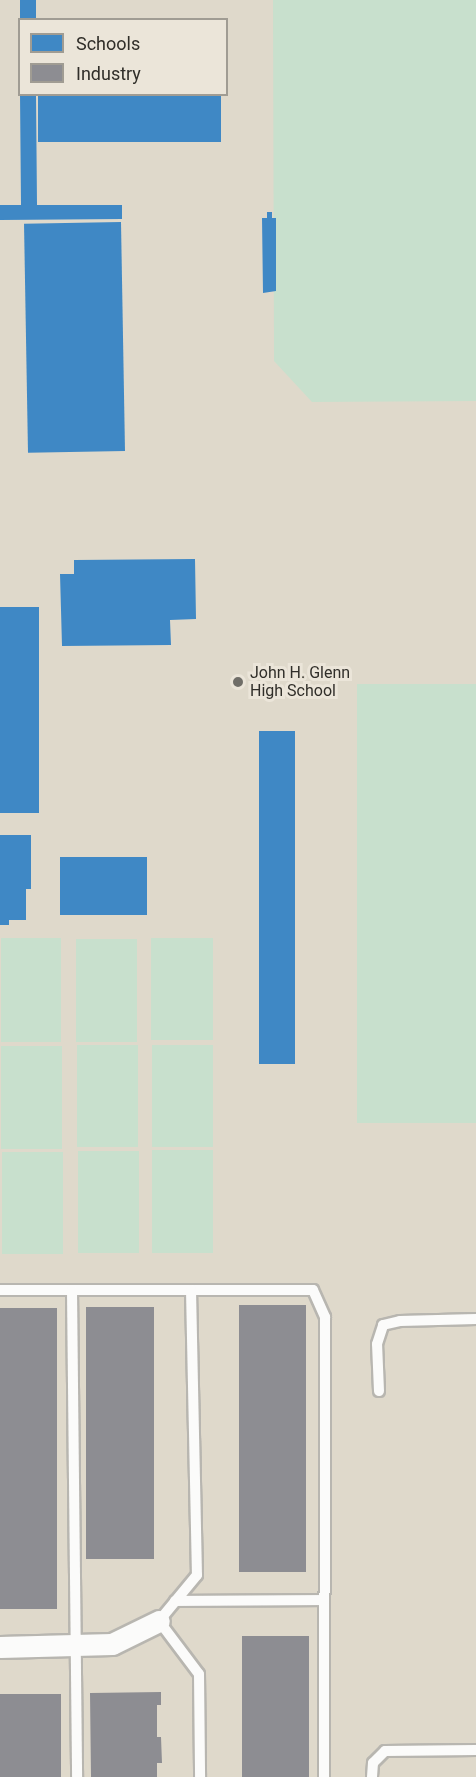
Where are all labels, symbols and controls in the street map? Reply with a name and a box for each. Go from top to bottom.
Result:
legend [18,18,228,96]
text: Schools [76,33,140,54]
text: Industry [76,63,141,84]
place label: John H. Glenn High School [250,663,350,701]
marker: John H. Glenn High School [231,675,245,689]

